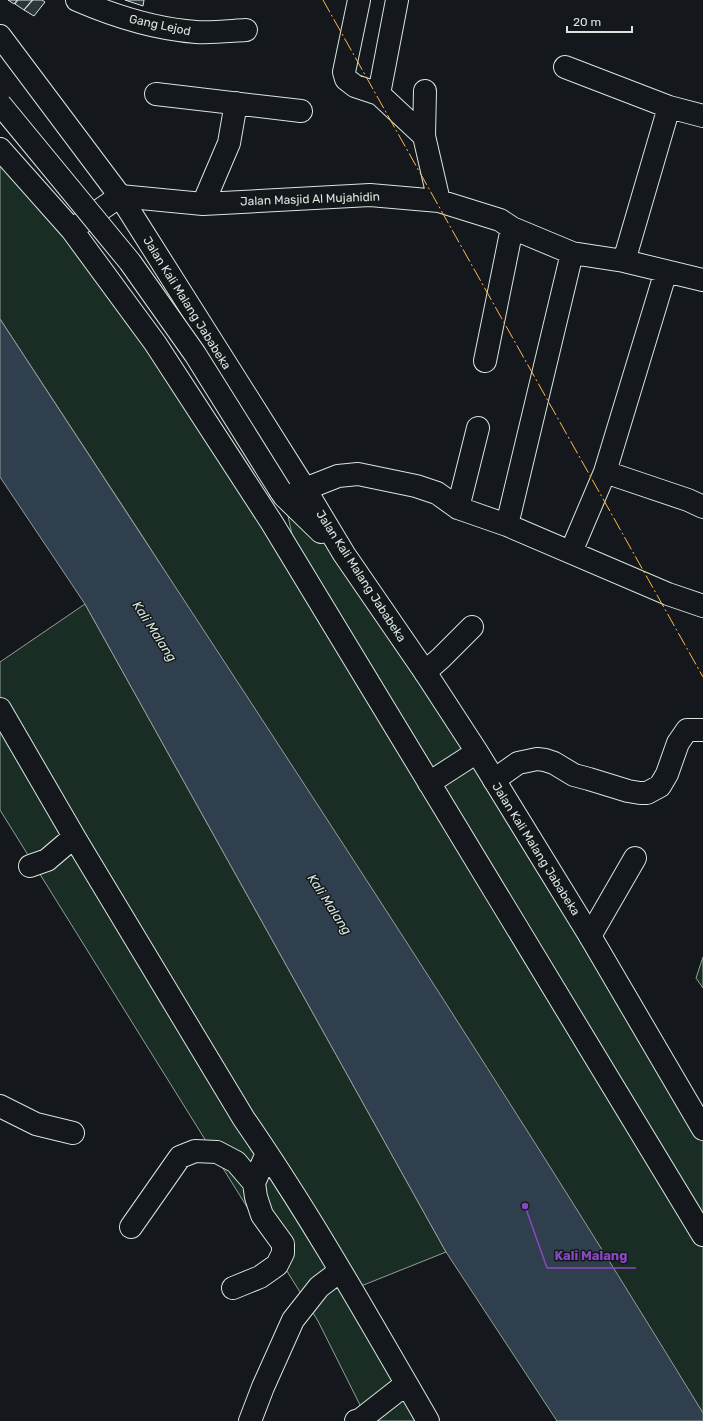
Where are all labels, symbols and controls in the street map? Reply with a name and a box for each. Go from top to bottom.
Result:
scale bar [567,8,632,34]
street label: Gang Lejod [128,12,192,38]
text: 20 m [573,15,601,29]
street label: Jalan Masjid Al Mujahidin [240,190,380,208]
street label: Jalan Kali Malang Jababeka [140,234,234,372]
street label: Jalan Kali Malang Jababeka [313,508,409,644]
water label: Kali Malang [129,598,180,665]
street label: Jalan Kali Malang Jababeka [489,780,583,918]
water label: Kali Malang [304,871,355,938]
callout: Kali Malang [547,1243,636,1268]
text: Kali Malang [555,1248,627,1263]

